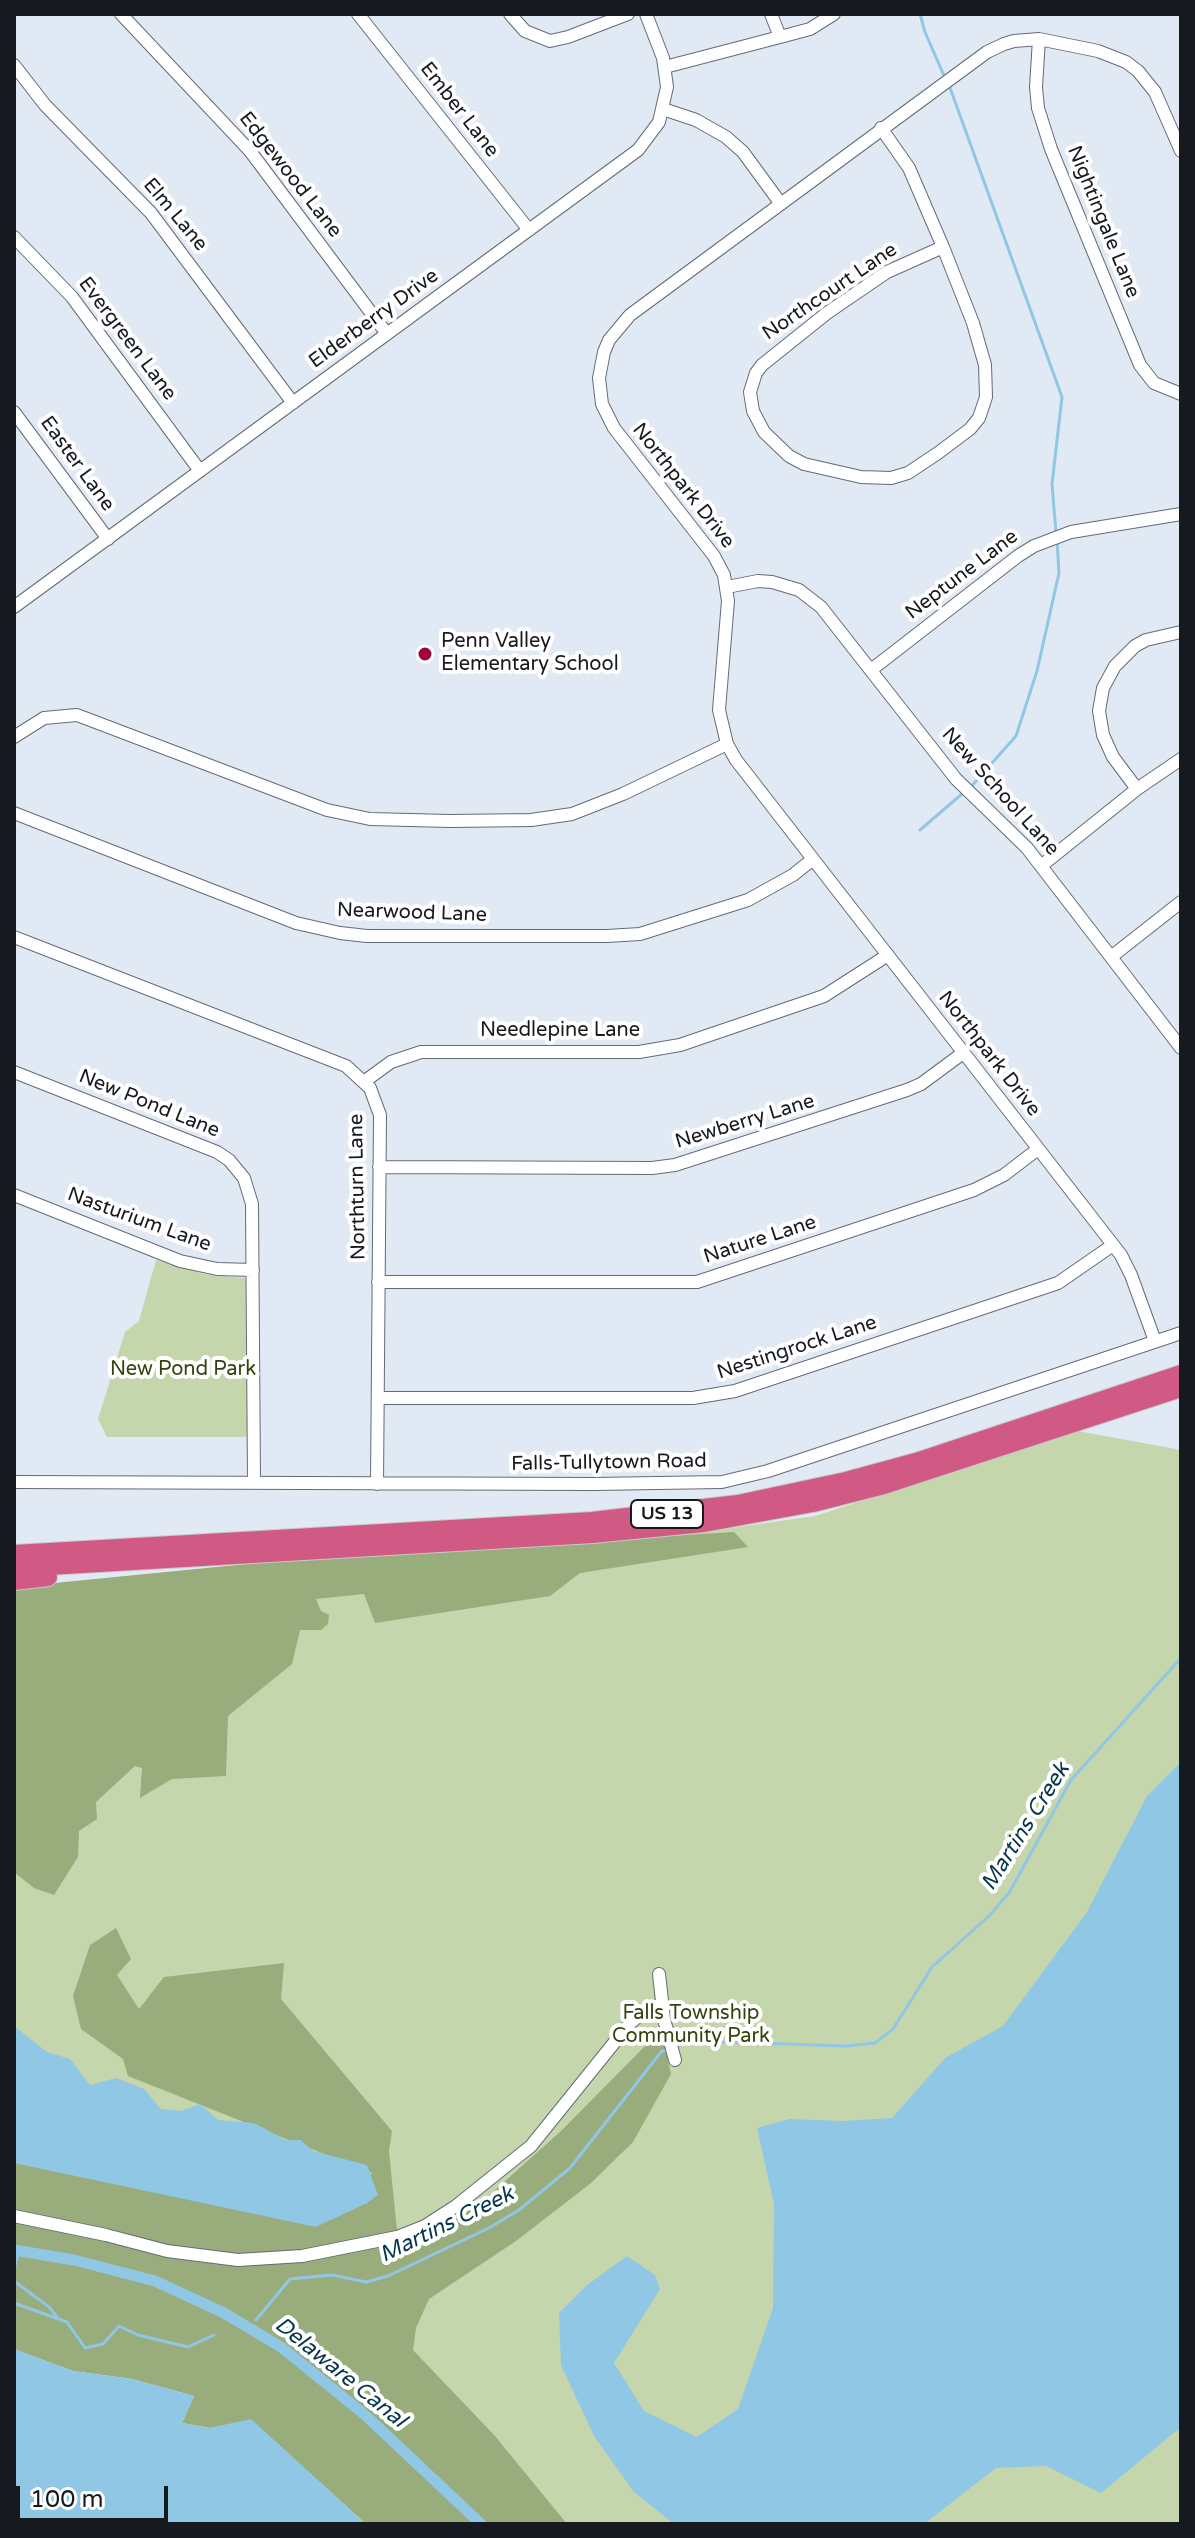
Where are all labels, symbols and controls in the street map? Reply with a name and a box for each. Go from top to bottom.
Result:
street label: Ember Lane [414,58,504,162]
street label: Edgewood Lane [233,107,347,243]
street label: Nightingale Lane [1062,142,1144,302]
street label: Elm Lane [138,174,212,256]
street label: Northcourt Lane [758,238,902,346]
street label: Elderberry Drive [305,264,443,374]
street label: Evergreen Lane [73,273,181,405]
street label: Easter Lane [35,412,119,516]
street label: Northpark Drive [627,419,739,553]
street label: Neptune Lane [901,525,1023,625]
place label: Penn Valley Elementary School [441,630,619,677]
marker: Penn Valley Elementary School [416,645,434,663]
street label: New School Lane [936,723,1064,861]
street label: Nearwood Lane [337,898,487,928]
street label: Northpark Drive [933,987,1045,1121]
street label: Needlepine Lane [480,1019,640,1043]
street label: New Pond Lane [75,1065,223,1143]
street label: Newberry Lane [672,1089,818,1155]
street label: Northturn Lane [345,1114,371,1260]
street label: Nasturium Lane [64,1183,214,1257]
street label: Nature Lane [701,1211,819,1269]
street label: Nestingrock Lane [714,1311,880,1385]
park label: New Pond Park [110,1358,256,1382]
street label: Falls-Tullytown Road [511,1449,707,1477]
road number: US 13 [631,1500,703,1528]
water label: Martins Creek [976,1758,1076,1896]
park label: Falls Township Community Park [612,2002,770,2049]
water label: Martins Creek [376,2181,518,2269]
water label: Delaware Canal [269,2312,411,2434]
scale bar [20,2470,172,2520]
text: 100 m [30,2485,104,2514]

